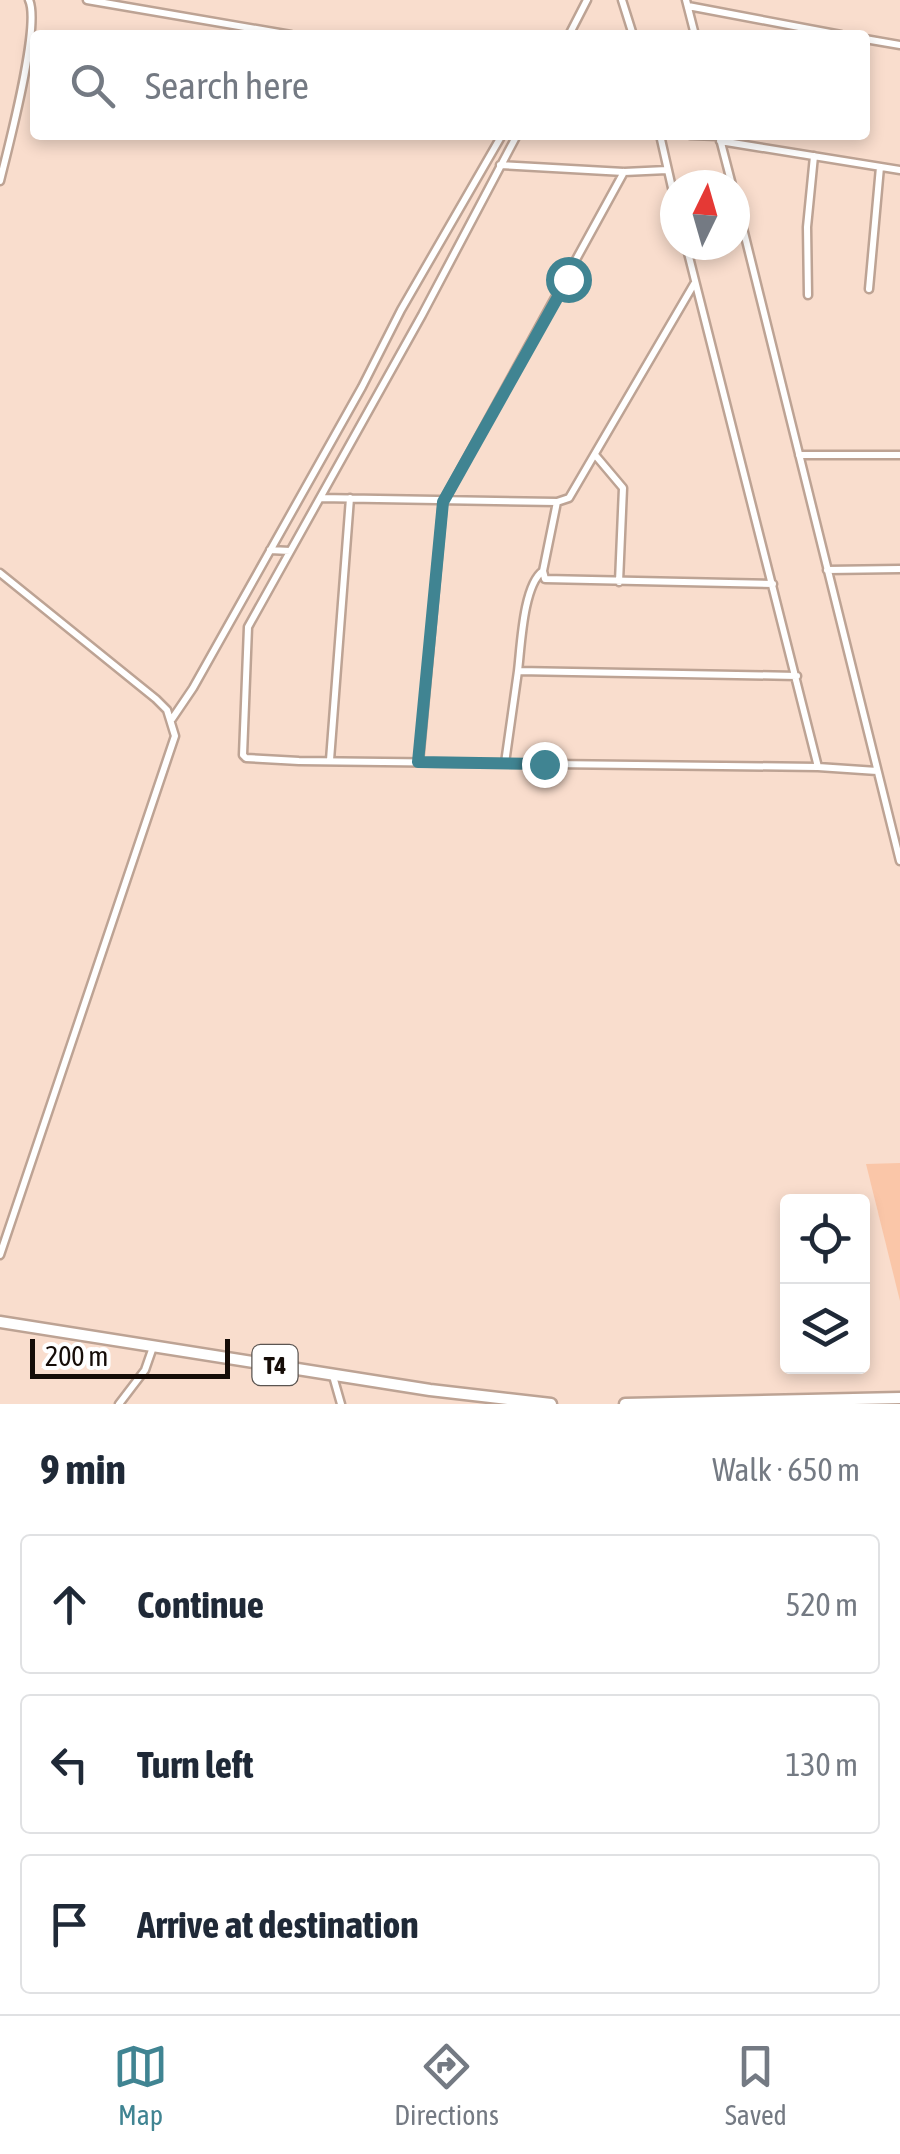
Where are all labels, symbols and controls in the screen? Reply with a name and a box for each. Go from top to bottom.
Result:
search box [30,30,870,140]
icon: search [65,58,120,113]
text: Search here [145,64,309,107]
north arrow [660,170,750,260]
route start [546,257,592,303]
route end [522,742,568,788]
map controls [780,1194,870,1374]
button: locate [780,1194,870,1284]
button: layers [780,1284,870,1374]
scale bar [30,1334,230,1378]
text: 200 m [45,1340,108,1372]
road number: T4 [252,1345,298,1385]
text: 9 min [40,1445,126,1493]
text: Walk · 650 m [712,1451,860,1488]
icon: ahead [42,1577,97,1632]
text: Continue [137,1583,264,1626]
text: 520 m [785,1586,858,1623]
icon: left [42,1737,97,1792]
text: Turn left [137,1743,253,1786]
text: 130 m [785,1746,858,1783]
icon: arrive [42,1897,97,1952]
text: Arrive at destination [137,1903,419,1946]
tab: Map [113,2039,168,2131]
tab: Directions [394,2039,499,2131]
tab: Saved [725,2039,787,2131]

